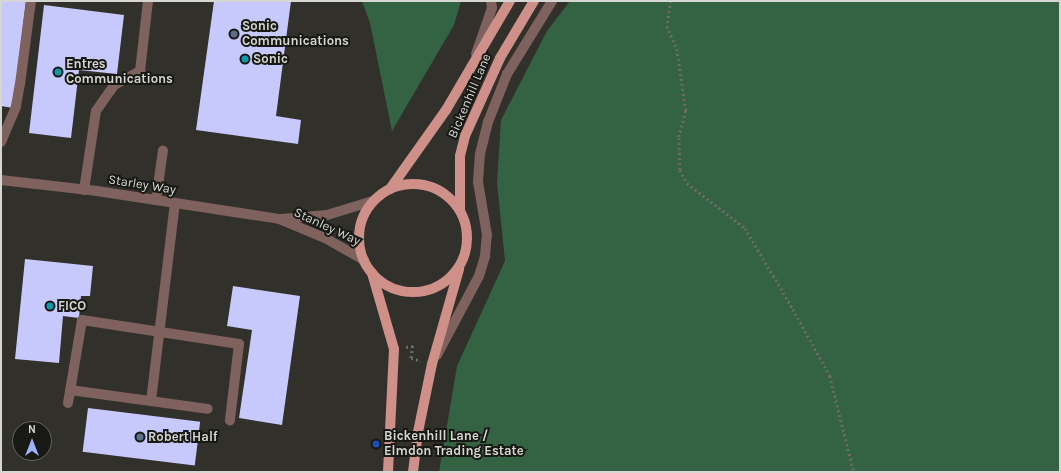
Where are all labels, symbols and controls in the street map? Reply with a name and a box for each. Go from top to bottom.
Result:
place label: Sonic Communications [242,19,349,50]
marker: Sonic Communications [229,29,239,39]
place label: Sonic [253,51,288,67]
street label: Bickenhill Lane [445,51,495,141]
marker: Sonic [240,54,250,64]
place label: Entres Communications [66,57,173,88]
marker: Entres Communications [53,67,63,77]
street label: Starley Way [107,172,177,198]
street label: Stanley Way [291,205,363,249]
place label: FICO [58,298,86,314]
marker: FICO [45,301,55,311]
north arrow [12,421,52,461]
text: N [28,423,36,436]
place label: Robert Half [148,429,218,445]
place label: Bickenhill Lane / Elmdon Trading Estate [384,429,524,460]
marker: Robert Half [135,432,145,442]
marker: Bickenhill Lane / Elmdon Trading Estate [371,439,381,449]

